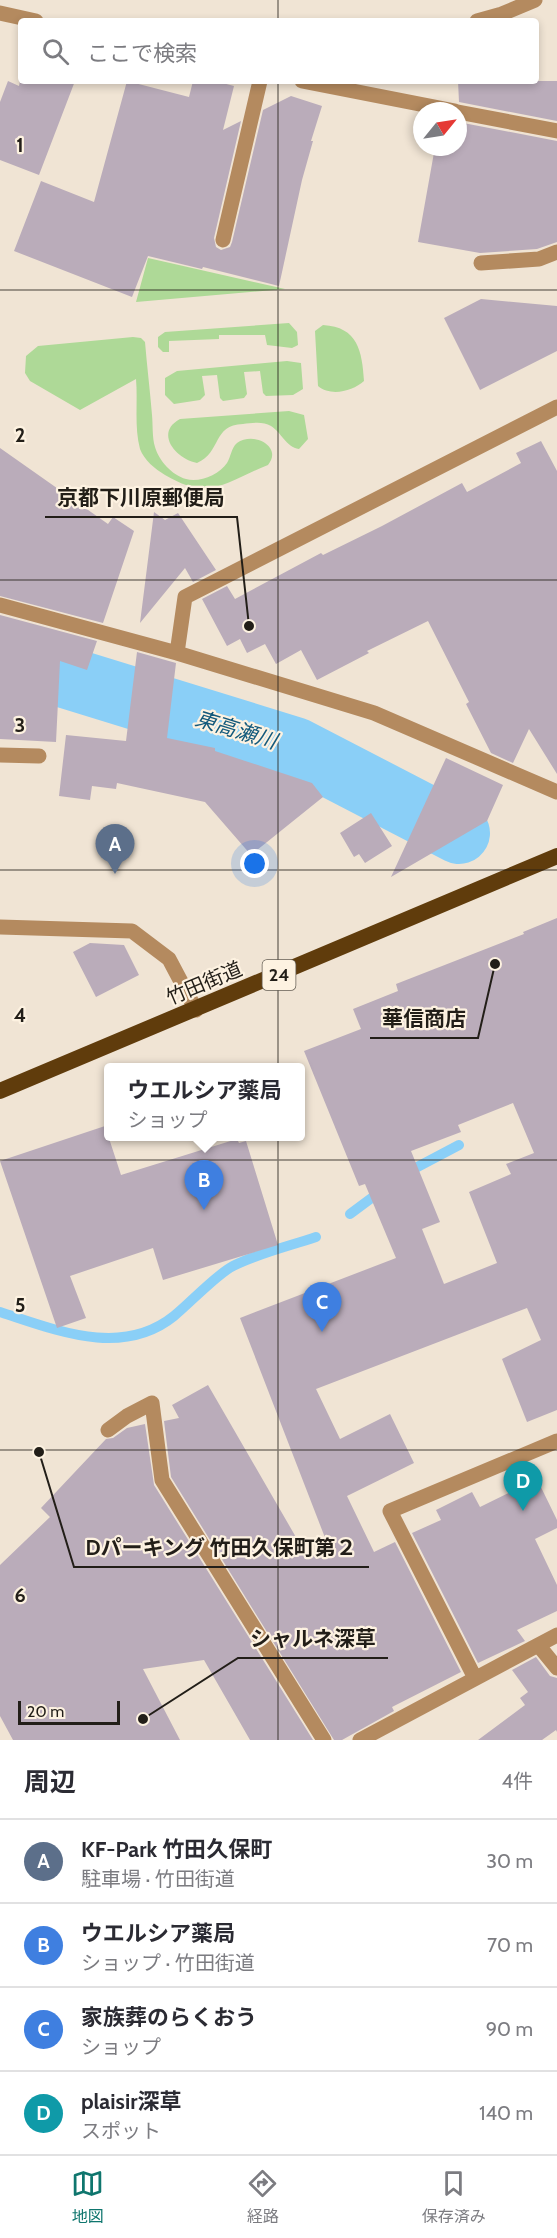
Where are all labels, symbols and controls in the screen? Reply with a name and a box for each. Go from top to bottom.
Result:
search box [18,18,539,84]
icon: search [39,35,72,68]
text: ここで検索 [87,40,197,67]
north arrow [413,102,467,156]
text: 1 [16,133,24,157]
text: 2 [15,423,25,447]
callout: 京都下川原郵便局 [45,478,237,517]
text: 京都下川原郵便局 [57,485,225,510]
water label: 東高瀬川 [192,705,282,754]
text: 3 [15,713,25,737]
pin: A [96,824,134,874]
your location [240,849,269,878]
street label: 竹田街道 [162,956,246,1010]
road number: 24 [262,960,296,990]
callout: 華信商店 [370,999,478,1038]
text: 4 [14,1003,26,1027]
text: 華信商店 [382,1006,466,1031]
popup [104,1063,305,1141]
text: ウエルシア薬局 [127,1077,282,1104]
text: ショップ [127,1108,207,1132]
pin: B [184,1160,224,1210]
pin: C [302,1282,342,1332]
text: 5 [15,1293,25,1317]
pin: D [504,1462,542,1511]
callout: Dパーキング 竹田久保町第２ [74,1528,369,1567]
text: Dパーキング 竹田久保町第２ [85,1535,357,1560]
text: 6 [14,1583,26,1607]
callout: シャルネ深草 [238,1619,388,1658]
text: シャルネ深草 [250,1626,376,1651]
scale bar [18,1698,120,1726]
text: 20 m [27,1702,64,1721]
text: 周辺 [24,1766,76,1798]
text: 4件 [501,1769,533,1793]
text: KF-Park 竹田久保町 [81,1836,272,1863]
text: A [37,1849,50,1873]
text: 30 m [486,1849,533,1873]
text: 駐車場 · 竹田街道 [81,1867,235,1891]
text: ウエルシア薬局 [81,1920,235,1947]
text: B [37,1933,50,1957]
text: 70 m [487,1933,533,1957]
text: ショップ · 竹田街道 [81,1951,255,1975]
text: 家族葬のらくおう [81,2004,257,2031]
text: C [37,2017,50,2041]
text: 90 m [486,2017,533,2041]
text: ショップ [81,2035,161,2059]
text: plaisir深草 [81,2088,181,2115]
text: D [36,2101,51,2125]
text: 140 m [479,2101,533,2125]
text: スポット [81,2119,161,2143]
tab: 地図 [71,2167,104,2227]
tab: 経路 [246,2167,279,2227]
tab: 保存済み [422,2167,486,2227]

